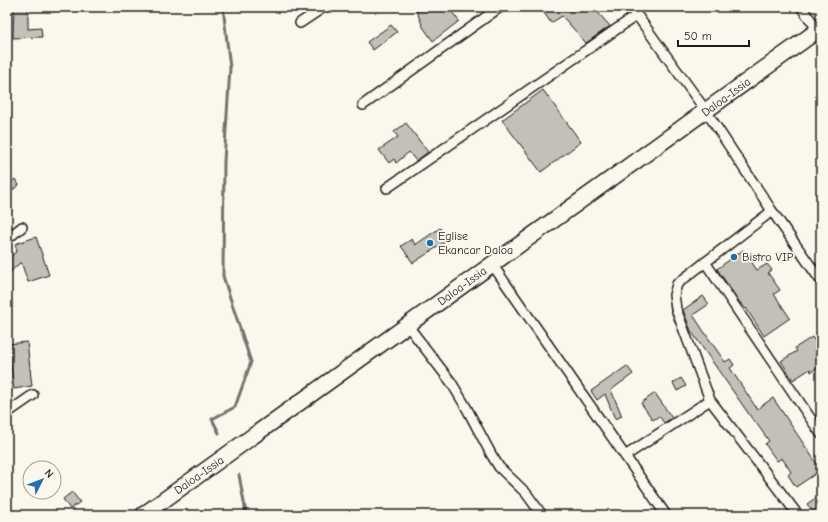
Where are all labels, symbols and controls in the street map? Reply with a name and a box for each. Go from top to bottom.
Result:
scale bar [678,22,749,48]
text: 50 m [684,29,712,43]
street label: Daloa-Issia [699,74,753,120]
place label: Eglise Ekancar Daloa [438,229,513,257]
marker: Eglise Ekancar Daloa [425,238,435,248]
place label: Bistro VIP [742,250,794,264]
marker: Bistro VIP [729,252,739,262]
street label: Daloa-Issia [435,263,489,309]
street label: Daloa-Issia [171,453,227,497]
north arrow [22,460,62,500]
text: N [42,467,56,481]

